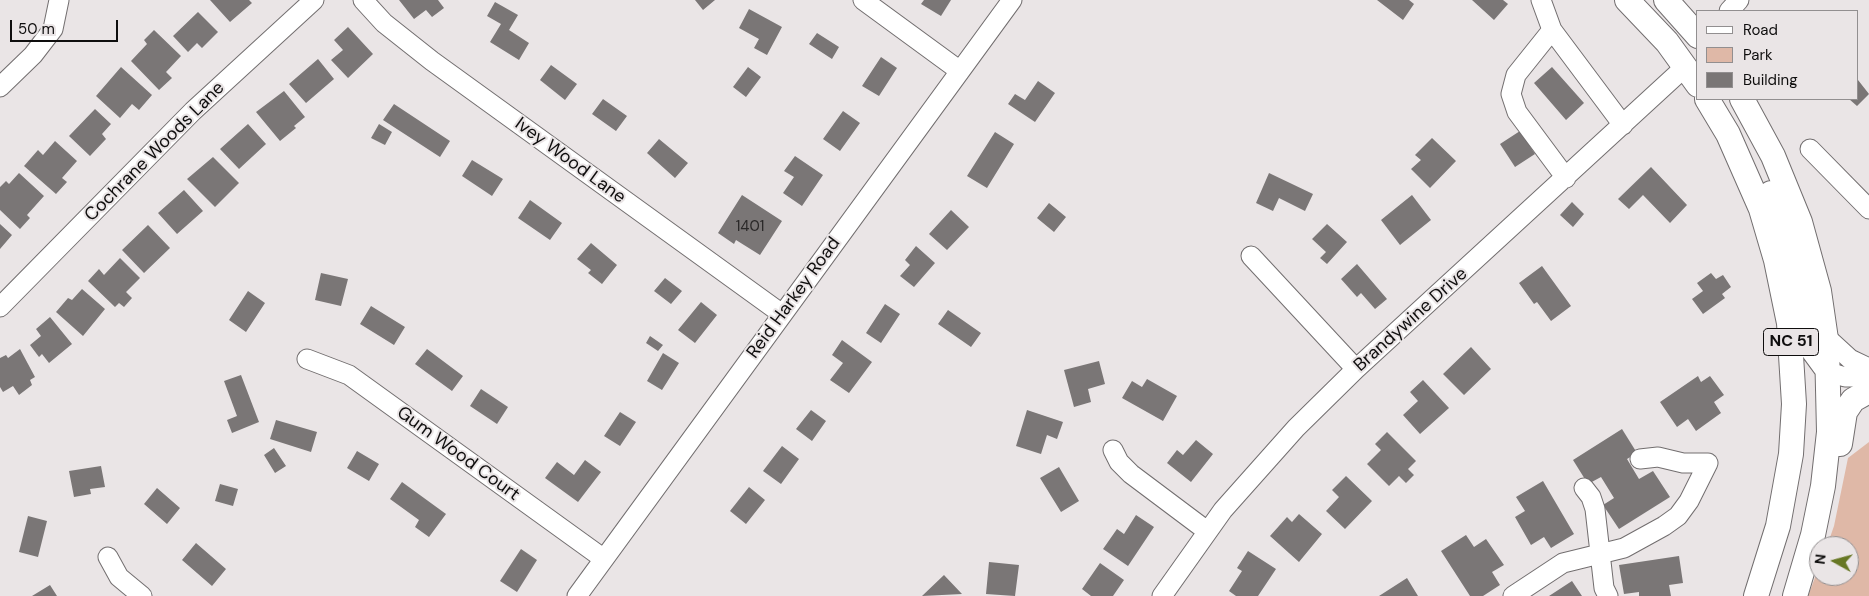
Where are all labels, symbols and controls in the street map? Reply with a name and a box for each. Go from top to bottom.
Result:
scale bar [12,10,120,42]
legend [1696,10,1859,100]
text: 50 m [18,19,55,39]
text: Road [1743,20,1778,40]
text: Park [1743,45,1773,65]
text: Building [1743,70,1798,90]
street label: Cochrane Woods Lane [81,78,229,226]
street label: Ivey Wood Lane [510,114,630,208]
house number: 1401 [736,218,764,236]
street label: Reid Harkey Road [743,233,845,363]
street label: Brandywine Drive [1350,263,1472,377]
road number: NC 51 [1764,328,1818,356]
street label: Gum Wood Court [392,402,524,506]
north arrow [1809,536,1859,586]
text: N [1811,553,1830,565]

